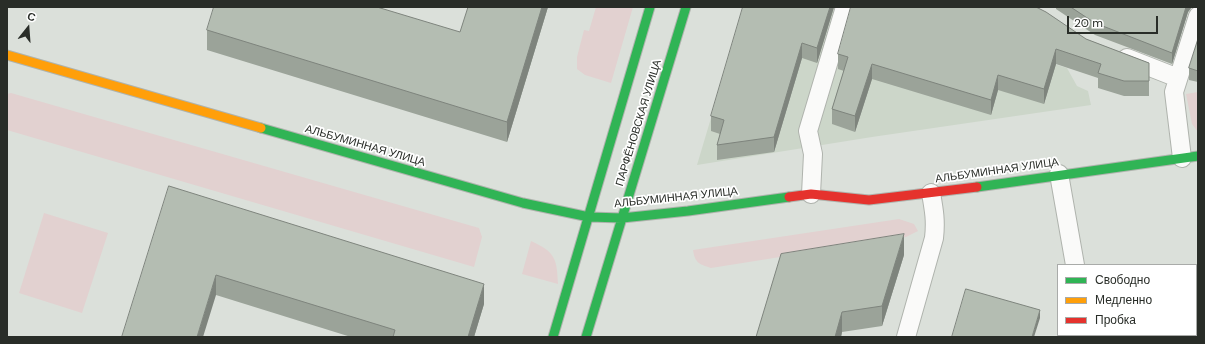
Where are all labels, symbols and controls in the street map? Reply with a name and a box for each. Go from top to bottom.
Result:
north arrow [8,8,48,48]
scale bar [1069,8,1160,34]
text: С [26,9,37,24]
text: 20 m [1074,15,1103,31]
street label: ПАРФЁНОВСКАЯ УЛИЦА [613,58,665,188]
street label: АЛЬБУМИННАЯ УЛИЦА [303,123,427,169]
street label: АЛЬБУМИННАЯ УЛИЦА [935,156,1059,186]
street label: АЛЬБУМИННАЯ УЛИЦА [613,185,739,211]
legend [1057,264,1197,336]
text: Свободно [1095,272,1150,288]
text: Медленно [1095,292,1152,308]
text: Пробка [1095,312,1136,328]

